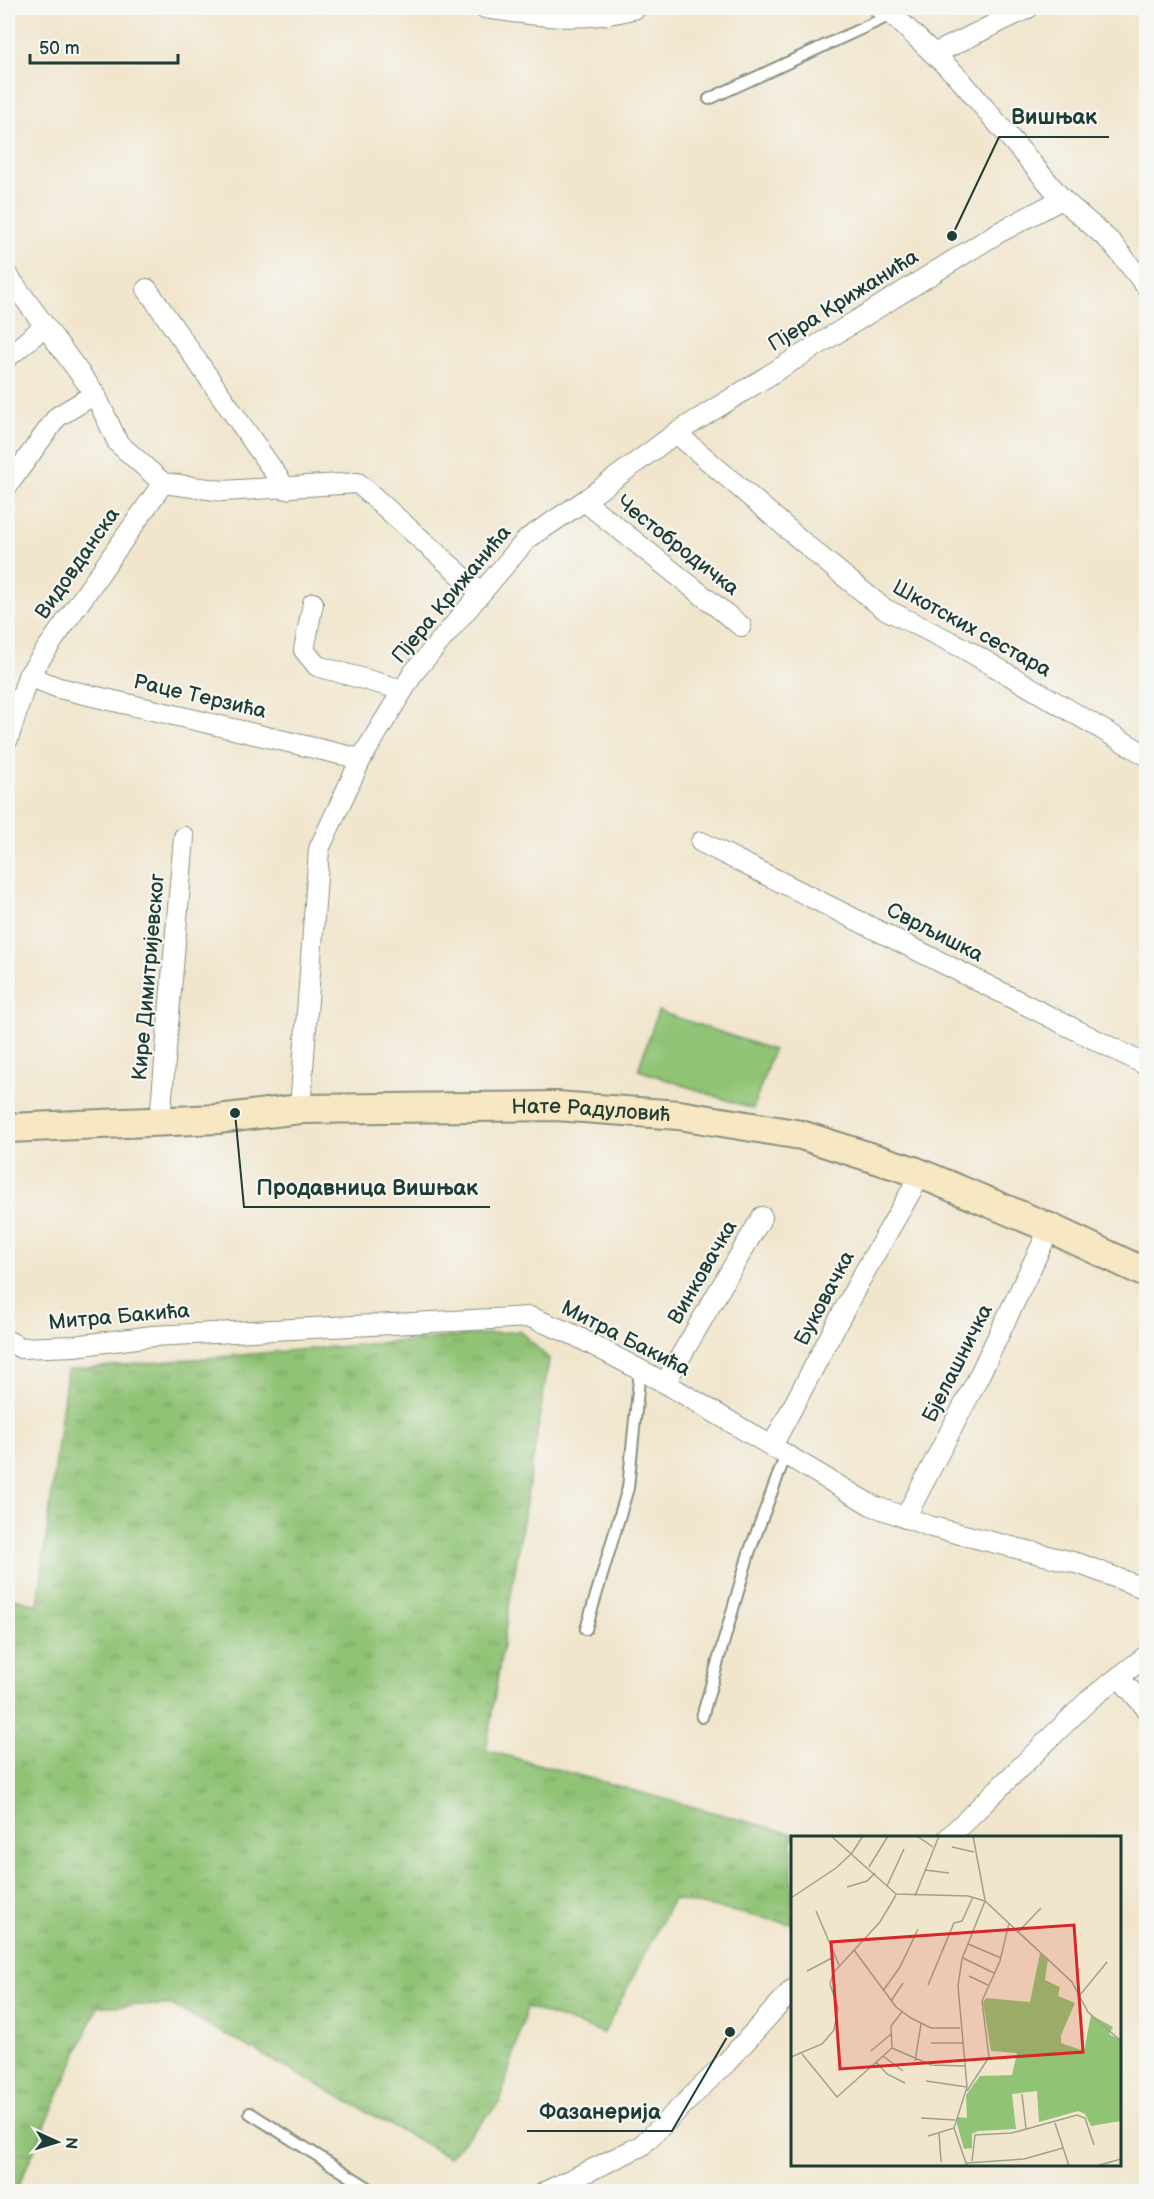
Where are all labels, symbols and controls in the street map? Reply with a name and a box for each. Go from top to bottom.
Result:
scale bar [30,27,178,65]
text: 50 m [39,38,80,59]
callout: Вишњак [999,97,1109,137]
text: Вишњак [1011,104,1097,131]
street label: Пјера Крижанића [764,244,924,357]
street label: Честобродичка [611,490,744,601]
street label: Видовданска [30,502,125,624]
street label: Пјера Крижанића [386,520,517,668]
street label: Шкотских сестара [888,574,1056,683]
street label: Раце Терзића [131,669,269,724]
street label: Кире Димитријевског [127,872,170,1082]
street label: Сврљишка [882,897,988,968]
street label: Нате Радуловић [511,1094,671,1127]
callout: Продавница Вишњак [244,1167,490,1207]
text: Продавница Вишњак [256,1175,478,1202]
street label: Винковачка [663,1215,743,1329]
street label: Буковачка [789,1246,860,1350]
street label: Митра Бакића [557,1295,695,1382]
street label: Митра Бакића [47,1298,191,1335]
street label: Бјелашничка [917,1299,998,1427]
inset map [791,1836,1121,2166]
callout: Фазанерија [527,2091,672,2131]
text: Фазанерија [539,2099,661,2126]
north arrow [27,2112,87,2172]
text: N [61,2136,80,2150]

